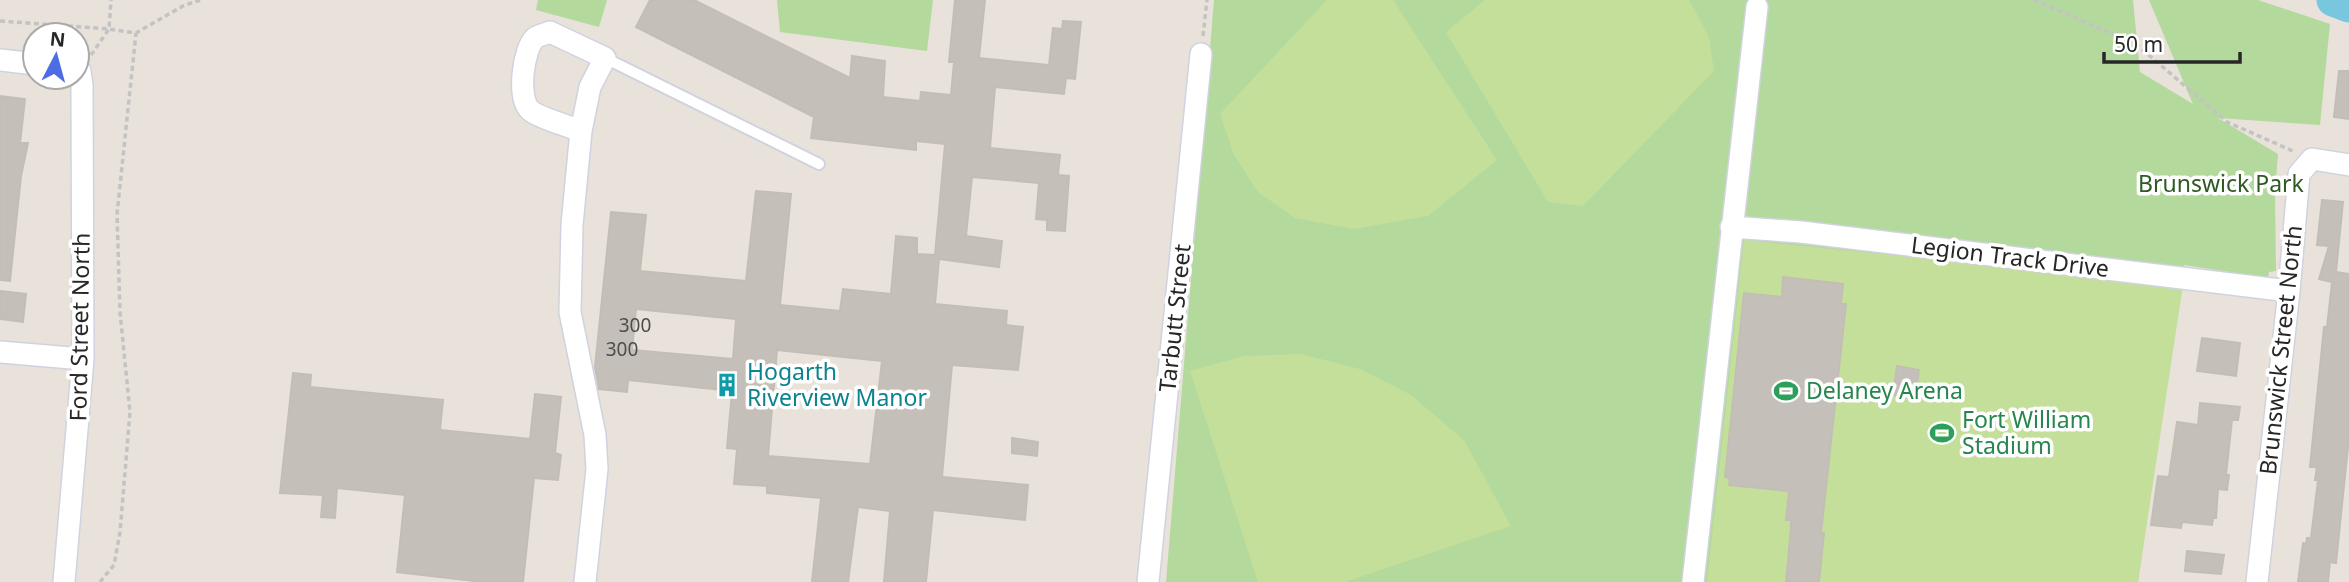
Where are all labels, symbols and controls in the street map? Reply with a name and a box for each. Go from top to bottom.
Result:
north arrow [21,21,91,91]
scale bar [2104,21,2240,65]
text: N [49,25,67,53]
text: 50 m [2114,30,2163,58]
park label: Brunswick Park [2138,167,2305,199]
street label: Brunswick Street North [2251,223,2309,476]
street label: Legion Track Drive [1909,228,2111,284]
street label: Ford Street North [61,232,97,422]
street label: Tarbutt Street [1150,242,1198,393]
house number: 300 [619,312,651,338]
house number: 300 [606,336,638,362]
place label: Hogarth Riverview Manor [747,355,927,413]
building icon: Hogarth Riverview Manor [713,371,741,399]
place label: Delaney Arena [1806,374,1963,406]
sports icon: Delaney Arena [1772,377,1800,405]
place label: Fort William Stadium [1962,403,2091,461]
sports icon: Fort William Stadium [1928,419,1956,447]

